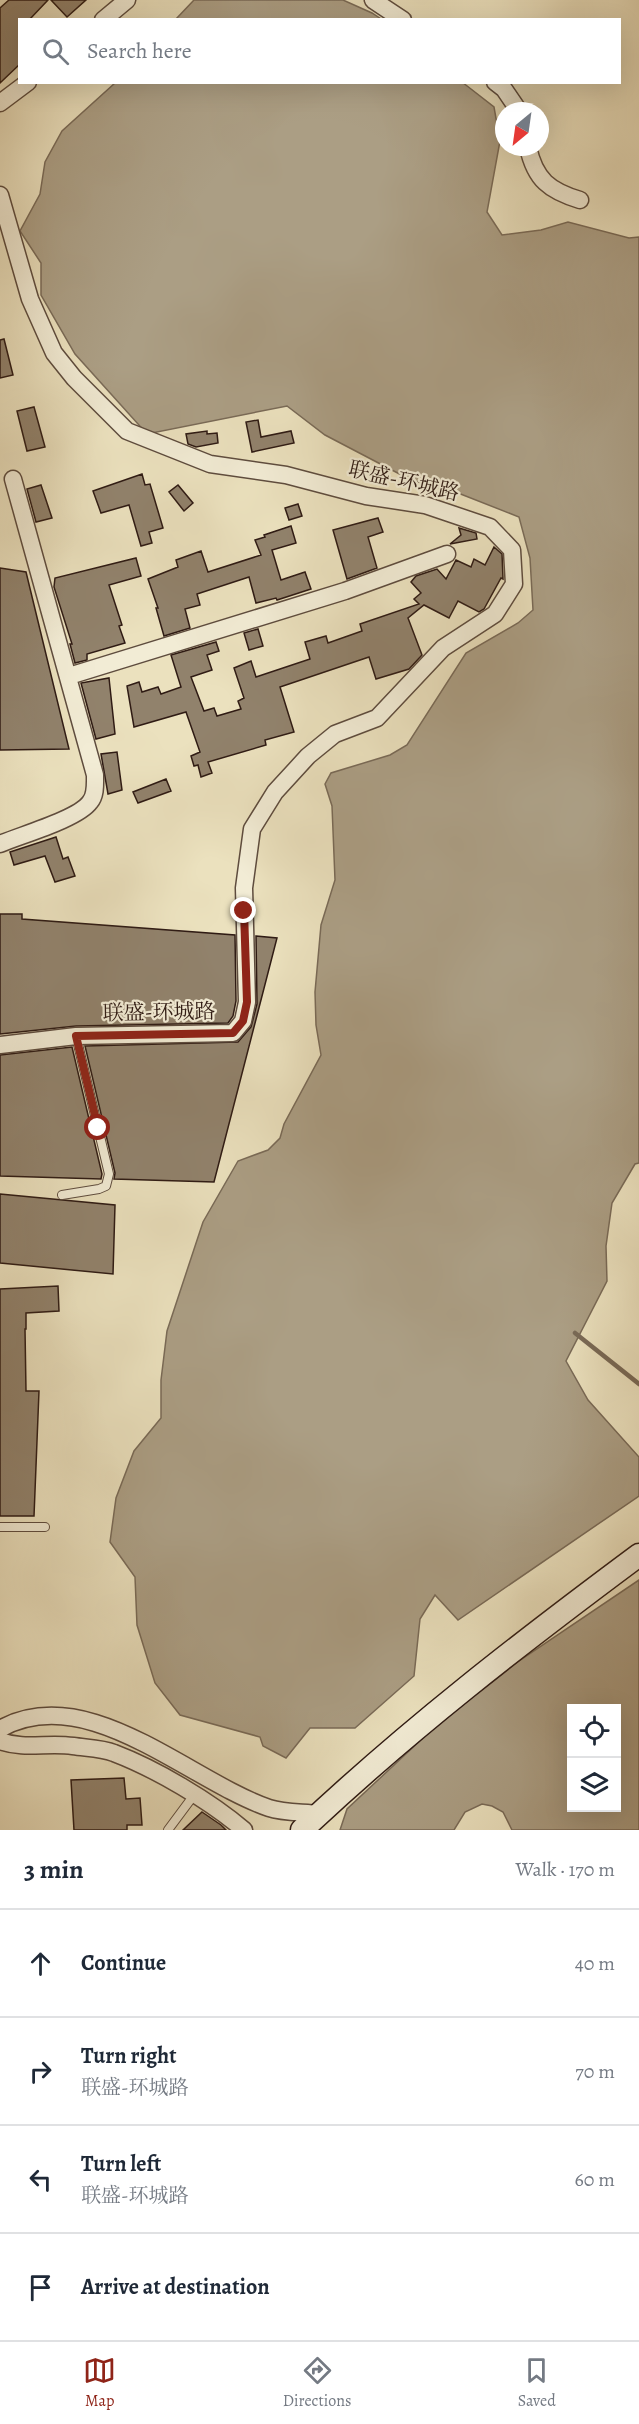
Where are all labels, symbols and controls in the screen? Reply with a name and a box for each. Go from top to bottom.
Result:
search box [18,18,621,84]
icon: search [39,35,72,68]
text: Search here [87,36,192,66]
north arrow [495,102,549,156]
street label: 联盛-环城路 [346,455,462,507]
route end [230,897,256,923]
street label: 联盛-环城路 [102,997,216,1027]
route start [84,1114,110,1140]
map controls [567,1704,621,1812]
button: locate [567,1704,621,1758]
button: layers [567,1758,621,1812]
text: 3 min [24,1852,84,1887]
text: Walk · 170 m [515,1856,615,1883]
icon: ahead [24,1947,57,1980]
text: Continue [81,1948,166,1978]
text: 40 m [575,1950,615,1977]
text: Turn right [81,2041,177,2071]
icon: right [24,2055,57,2088]
text: 70 m [575,2058,615,2085]
text: 联盛-环城路 [81,2074,189,2101]
text: Turn left [81,2149,161,2179]
icon: left [24,2163,57,2196]
text: 60 m [575,2166,615,2193]
text: 联盛-环城路 [81,2182,189,2209]
icon: arrive [24,2271,57,2304]
text: Arrive at destination [81,2272,270,2302]
tab: Map [83,2354,116,2412]
tab: Directions [283,2354,351,2412]
tab: Saved [518,2354,556,2412]

